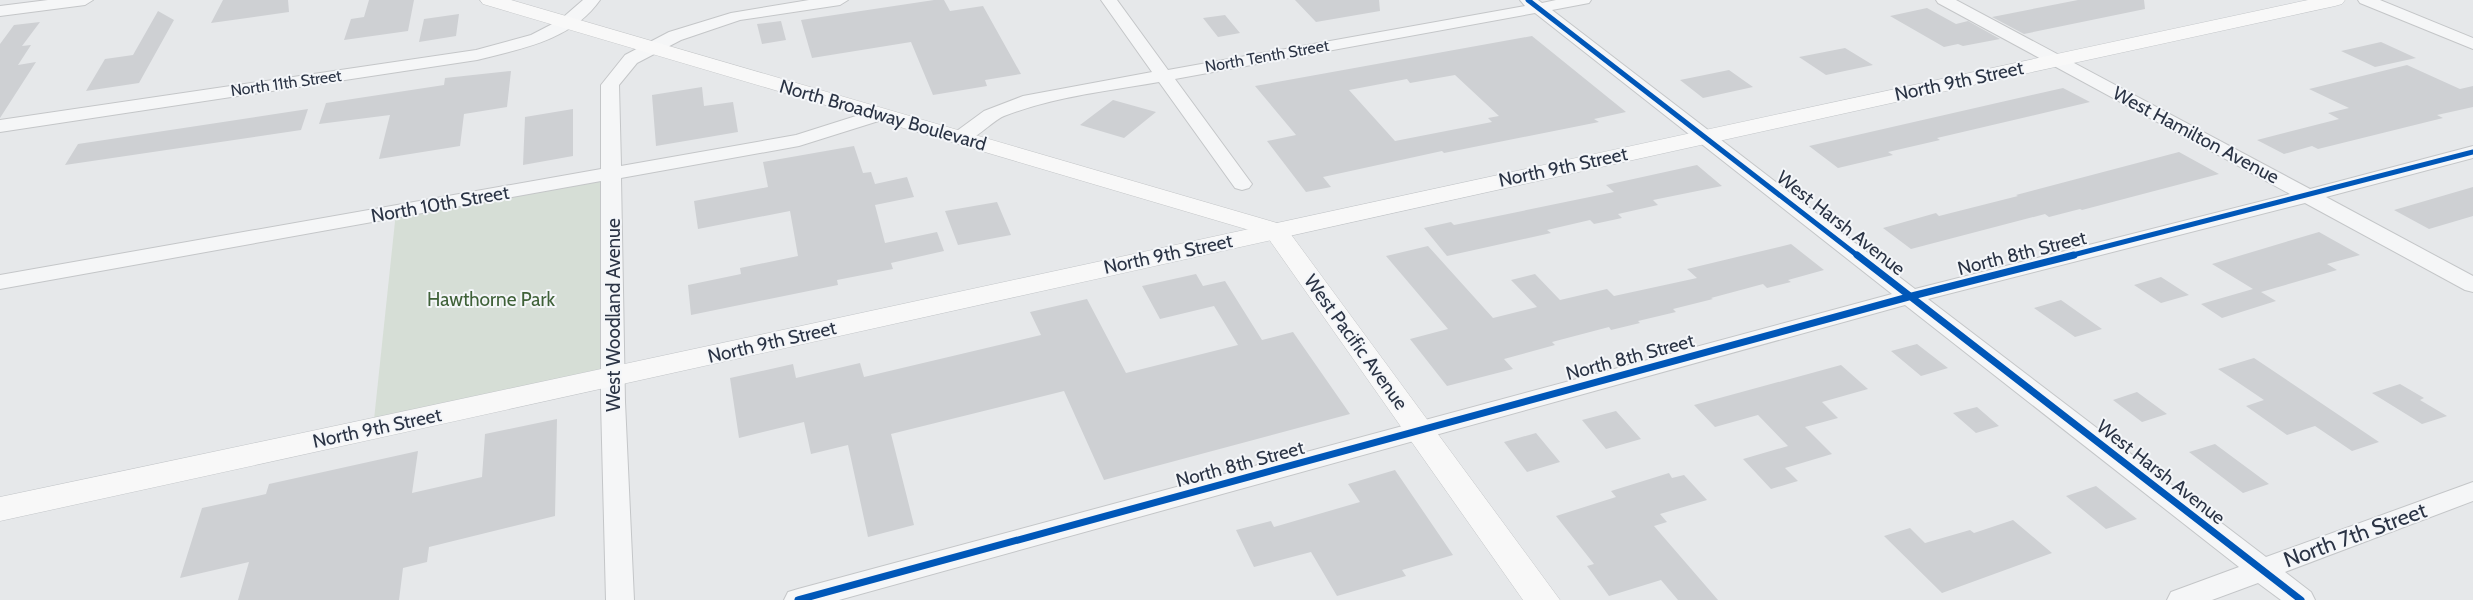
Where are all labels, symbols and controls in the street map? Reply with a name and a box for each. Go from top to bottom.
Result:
street label: North Tenth Street [1203,36,1331,76]
street label: North 9th Street [1892,56,2026,106]
street label: North 11th Street [229,66,343,100]
street label: North Broadway Boulevard [777,74,989,156]
street label: West Hamilton Avenue [2109,81,2283,189]
street label: North 9th Street [1496,142,1630,192]
street label: West Harsh Avenue [1772,166,1910,280]
street label: North 10th Street [369,180,511,227]
street label: West Woodland Avenue [602,218,625,412]
street label: North 8th Street [1955,226,2089,280]
street label: North 9th Street [1101,229,1235,279]
street label: West Pacific Avenue [1299,270,1413,414]
park label: Hawthorne Park [427,288,555,311]
street label: North 9th Street [706,316,839,368]
street label: North 8th Street [1563,329,1697,385]
street label: North 9th Street [310,403,444,453]
street label: West Harsh Avenue [2092,415,2230,529]
street label: North 8th Street [1173,436,1307,492]
street label: North 7th Street [2280,496,2431,573]

